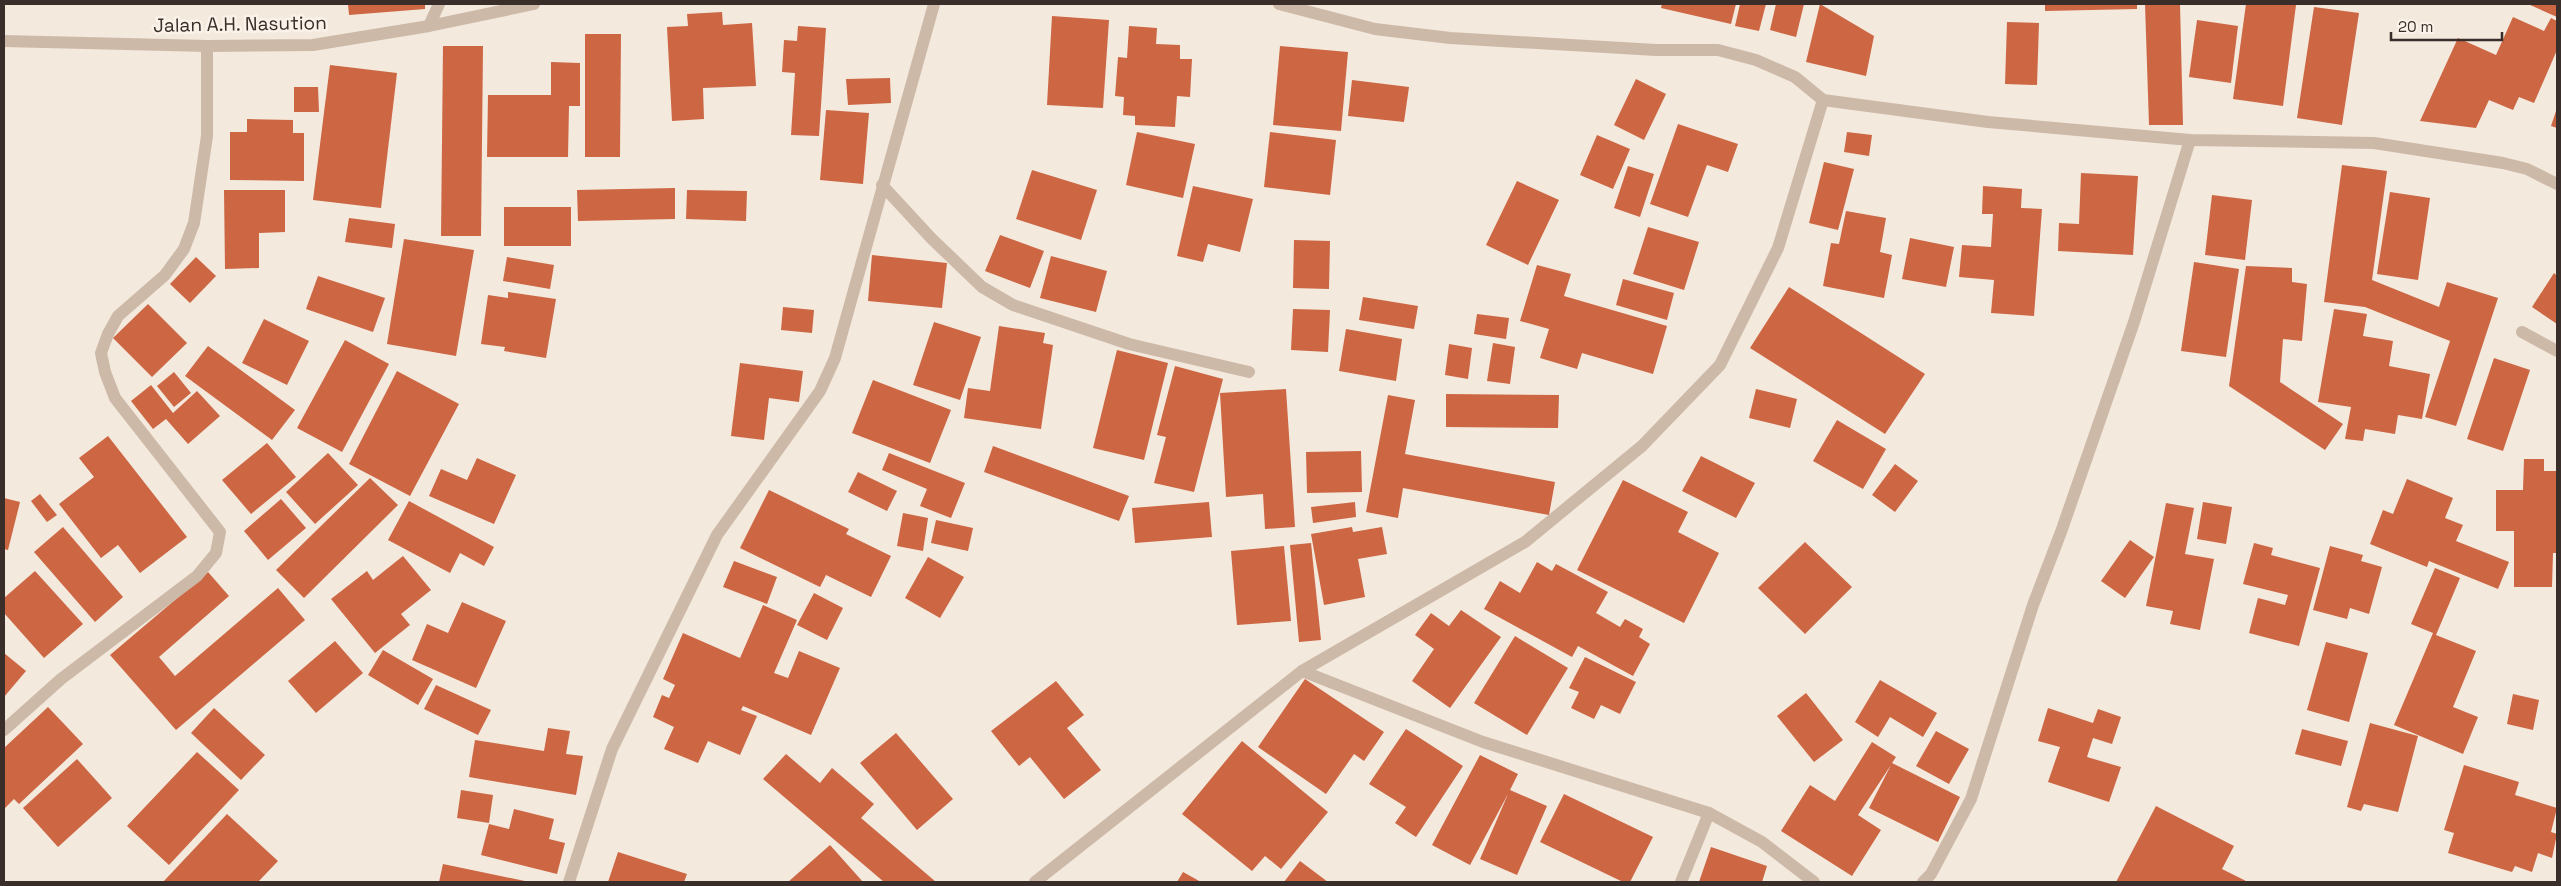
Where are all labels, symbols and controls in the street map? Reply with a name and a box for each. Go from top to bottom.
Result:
street label: Jalan A.H. Nasution [153,10,327,38]
scale bar [2391,10,2502,42]
text: 20 m [2398,17,2433,36]

